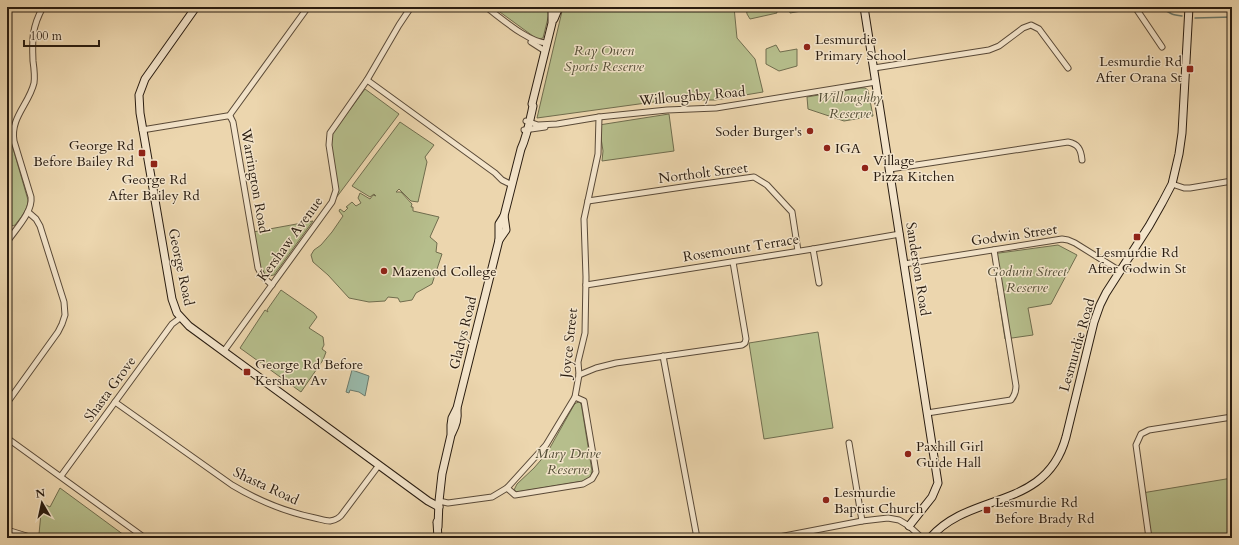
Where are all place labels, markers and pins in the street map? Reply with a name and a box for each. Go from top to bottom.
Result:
place label: Lesmurdie Primary School [815,30,907,65]
marker: Lesmurdie Primary School [802,42,812,52]
place label: Lesmurdie Rd After Orana St [1096,52,1183,87]
marker: Lesmurdie Rd After Orana St [1185,64,1195,74]
place label: Soder Burger's [715,122,802,141]
marker: Soder Burger's [805,126,815,136]
place label: George Rd Before Bailey Rd [33,136,135,171]
place label: IGA [835,139,861,158]
marker: IGA [822,143,832,153]
marker: George Rd Before Bailey Rd [137,148,147,158]
place label: Village Pizza Kitchen [873,151,955,186]
marker: George Rd After Bailey Rd [149,159,159,169]
marker: Village Pizza Kitchen [860,163,870,173]
place label: George Rd After Bailey Rd [108,170,200,205]
marker: Lesmurdie Rd After Godwin St [1132,232,1142,242]
place label: Lesmurdie Rd After Godwin St [1088,243,1187,278]
place label: Mazenod College [392,262,497,281]
marker: Mazenod College [379,266,389,276]
place label: George Rd Before Kershaw Av [255,355,363,390]
marker: George Rd Before Kershaw Av [242,367,252,377]
place label: Paxhill Girl Guide Hall [916,437,984,472]
marker: Paxhill Girl Guide Hall [903,449,913,459]
place label: Lesmurdie Baptist Church [834,483,924,518]
place label: Lesmurdie Rd Before Brady Rd [995,493,1095,528]
marker: Lesmurdie Baptist Church [821,495,831,505]
marker: Lesmurdie Rd Before Brady Rd [982,505,992,515]

